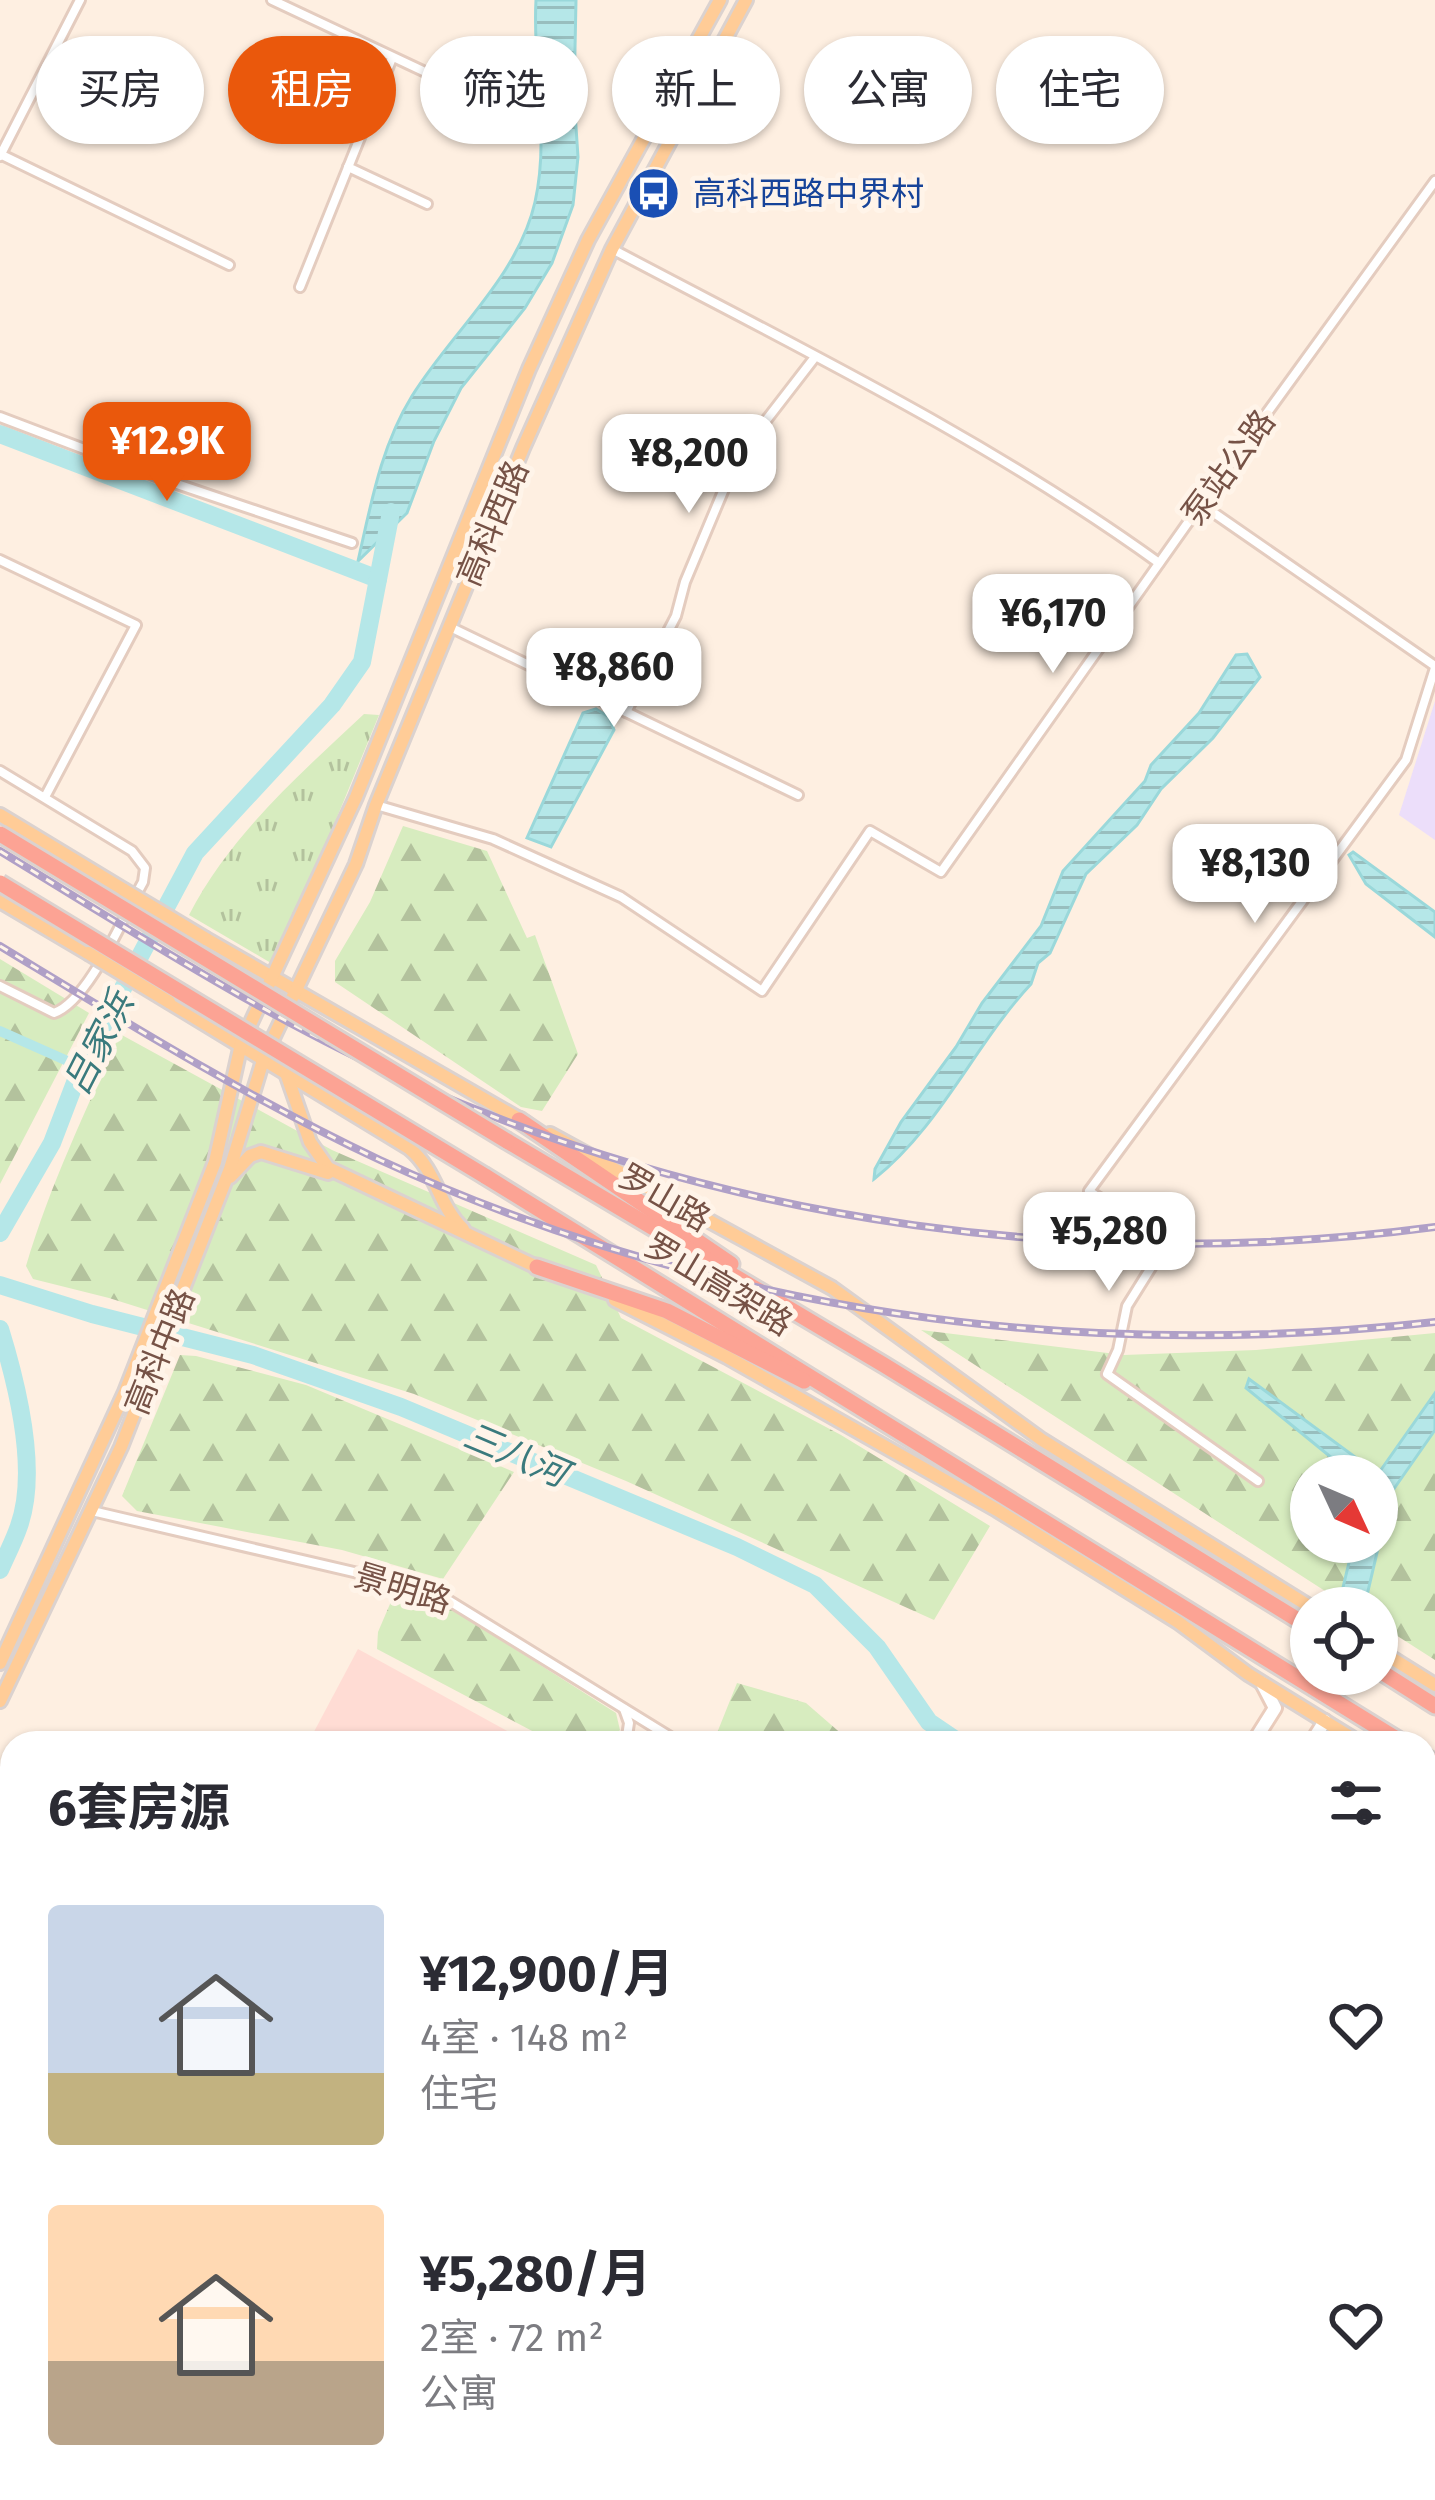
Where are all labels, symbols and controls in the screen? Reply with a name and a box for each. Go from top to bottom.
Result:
chip: 买房 [36,36,204,144]
chip: 租房 [228,36,396,144]
chip: 筛选 [420,36,588,144]
chip: 新上 [612,36,780,144]
chip: 公寓 [804,36,972,144]
chip: 住宅 [996,36,1164,144]
bus stop icon: 高科西路中界村 [626,165,682,221]
place label: 高科西路中界村 [693,174,924,214]
pin: ¥12.9K [69,402,265,504]
street label: 泵站公路 [1174,402,1284,533]
pin: ¥8,200 [591,414,787,516]
text: ¥12.9K [110,418,224,464]
text: ¥8,200 [629,430,749,476]
street label: 高科西路 [449,455,537,592]
pin: ¥6,170 [955,574,1151,676]
text: ¥6,170 [999,590,1107,636]
pin: ¥8,860 [516,628,712,730]
text: ¥8,860 [553,644,675,690]
pin: ¥8,130 [1157,824,1353,926]
text: ¥8,130 [1199,840,1311,886]
water label: 吕家浜 [55,983,144,1102]
street label: 罗山路 [612,1156,717,1240]
pin: ¥5,280 [1011,1192,1207,1294]
text: ¥5,280 [1050,1208,1168,1254]
street label: 罗山高架路 [637,1225,800,1344]
street label: 高科中路 [117,1283,203,1420]
water label: 三八河 [457,1414,579,1499]
north arrow [1290,1455,1398,1563]
map controls [1290,1455,1398,1695]
street label: 景明路 [350,1555,456,1623]
button: locate [1290,1587,1398,1695]
icon: filters [1323,1770,1389,1836]
text: 6套房源 [48,1777,230,1839]
text: ¥12,900/月 [420,1943,674,2005]
icon: home [144,1953,288,2097]
icon: heart [1323,1992,1389,2058]
text: 4室 · 148 m² [420,2015,628,2061]
text: 住宅 [420,2071,498,2117]
text: ¥5,280/月 [420,2243,651,2305]
icon: home [144,2253,288,2397]
icon: heart [1323,2292,1389,2358]
text: 2室 · 72 m² [420,2315,604,2361]
text: 公寓 [420,2371,498,2417]

